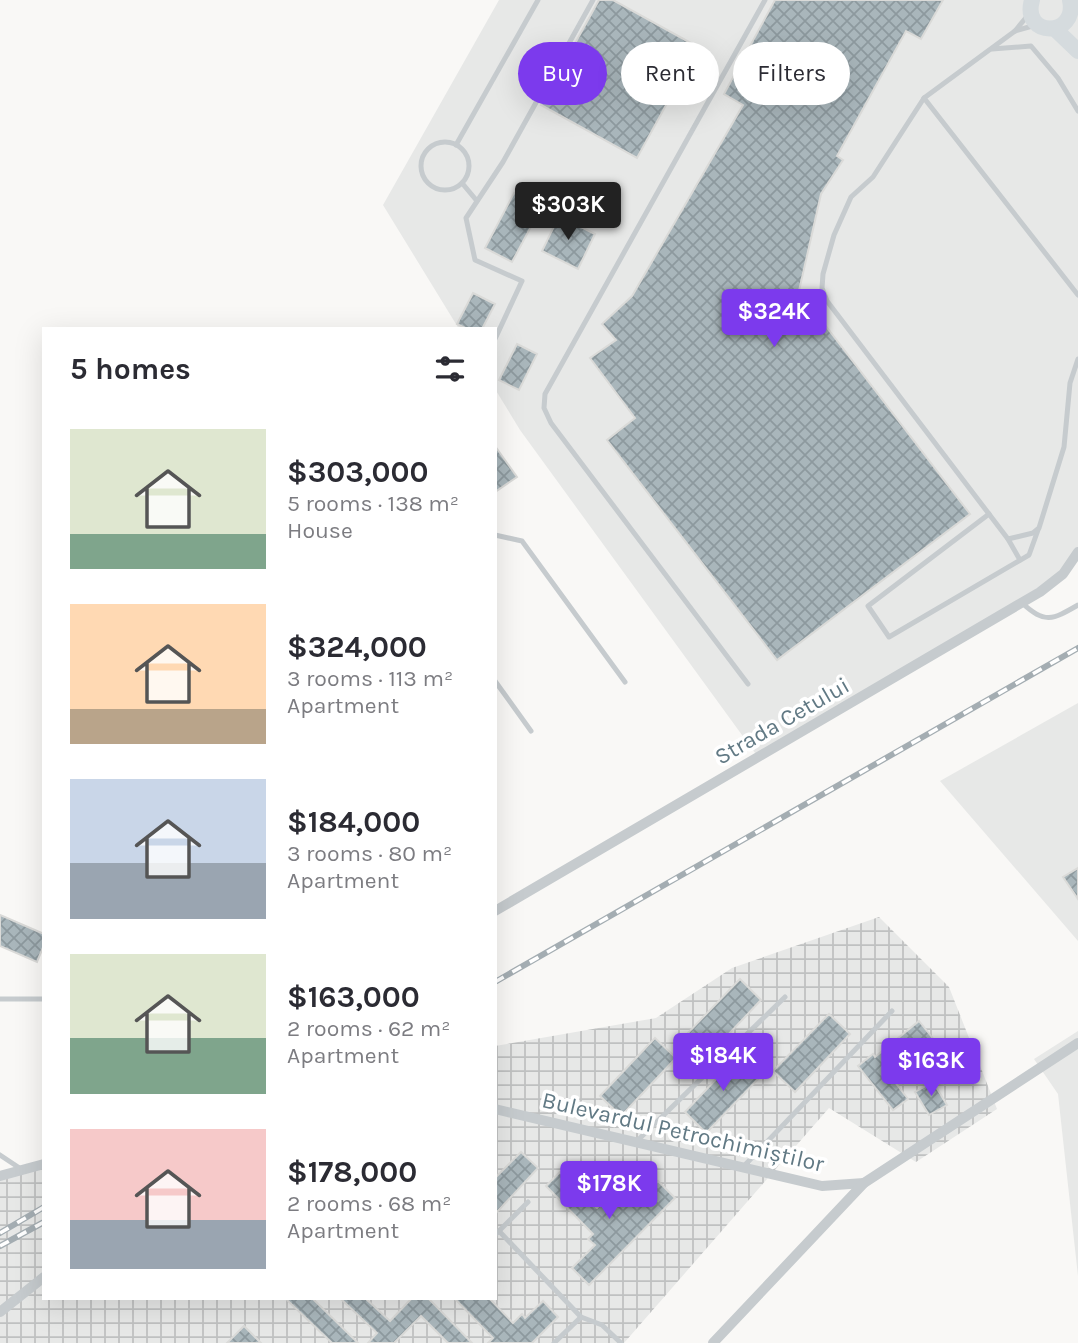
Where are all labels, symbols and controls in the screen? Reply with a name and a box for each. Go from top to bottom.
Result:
chip: Buy [518,42,607,105]
chip: Rent [621,42,719,105]
chip: Filters [733,42,850,105]
pin: $303K [519,182,617,242]
text: $303K [531,191,605,218]
pin: $324K [725,290,823,349]
text: $324K [738,298,810,325]
icon: filters [431,350,469,388]
text: 5 homes [70,351,191,387]
text: $303,000 [287,454,428,490]
icon: home [126,457,210,541]
text: 5 rooms · 138 m² [287,490,459,517]
text: House [287,517,353,544]
text: $324,000 [287,629,427,665]
icon: home [126,632,210,716]
text: 3 rooms · 113 m² [287,665,453,692]
street label: Strada Cetului [710,672,854,770]
text: Apartment [287,692,399,719]
text: $184,000 [287,804,420,840]
icon: home [126,807,210,891]
text: 3 rooms · 80 m² [287,840,452,867]
text: Apartment [287,867,399,894]
text: $163,000 [287,979,420,1015]
icon: home [126,982,210,1066]
text: 2 rooms · 62 m² [287,1015,451,1042]
pin: $184K [674,1034,772,1093]
pin: $163K [882,1038,980,1098]
text: Apartment [287,1042,399,1069]
text: $184K [689,1042,757,1069]
text: $163K [897,1047,965,1074]
street label: Bulevardul Petrochimiștilor [539,1086,827,1178]
text: $178,000 [287,1154,417,1190]
icon: home [126,1157,210,1241]
pin: $178K [560,1162,658,1221]
text: $178K [576,1170,642,1197]
text: 2 rooms · 68 m² [287,1190,451,1217]
text: Apartment [287,1217,399,1244]

